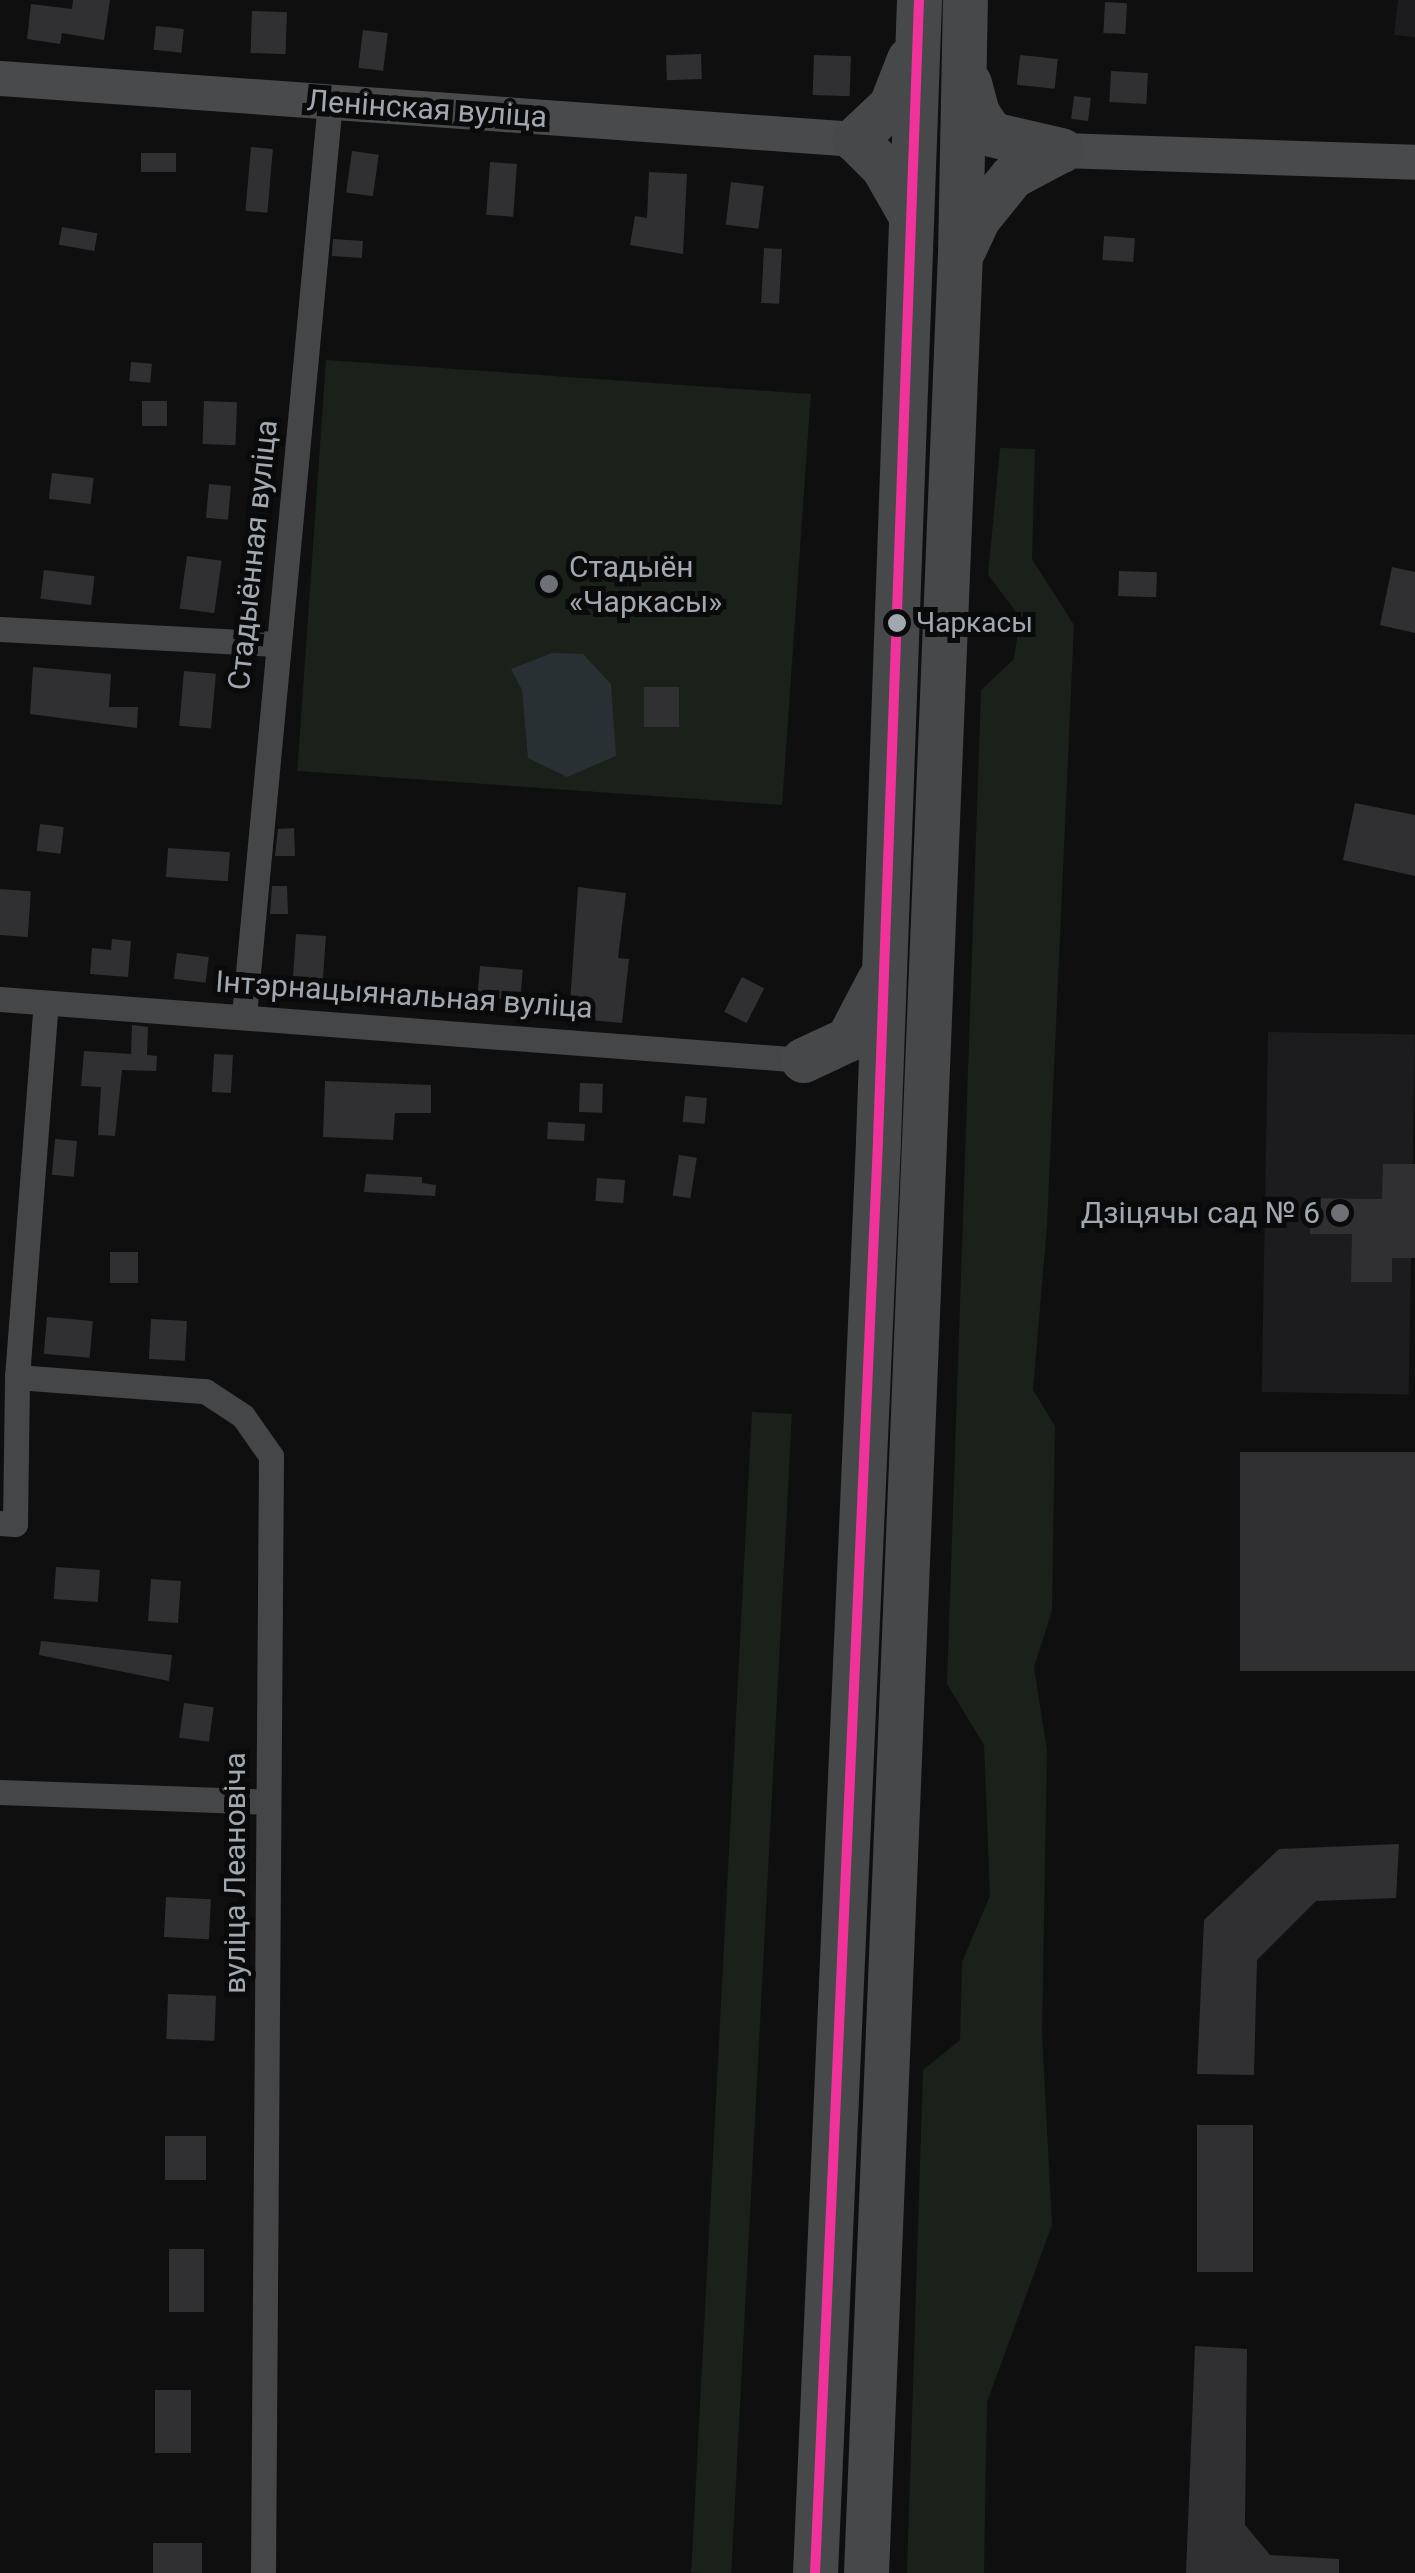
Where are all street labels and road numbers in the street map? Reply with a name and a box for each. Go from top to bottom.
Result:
street label: Ленінская вуліца [306,83,548,135]
street label: Стадыённая вуліца [221,418,285,692]
street label: Інтэрнацыянальная вуліца [214,964,594,1026]
street label: вуліца Леановіча [217,1752,253,1994]

